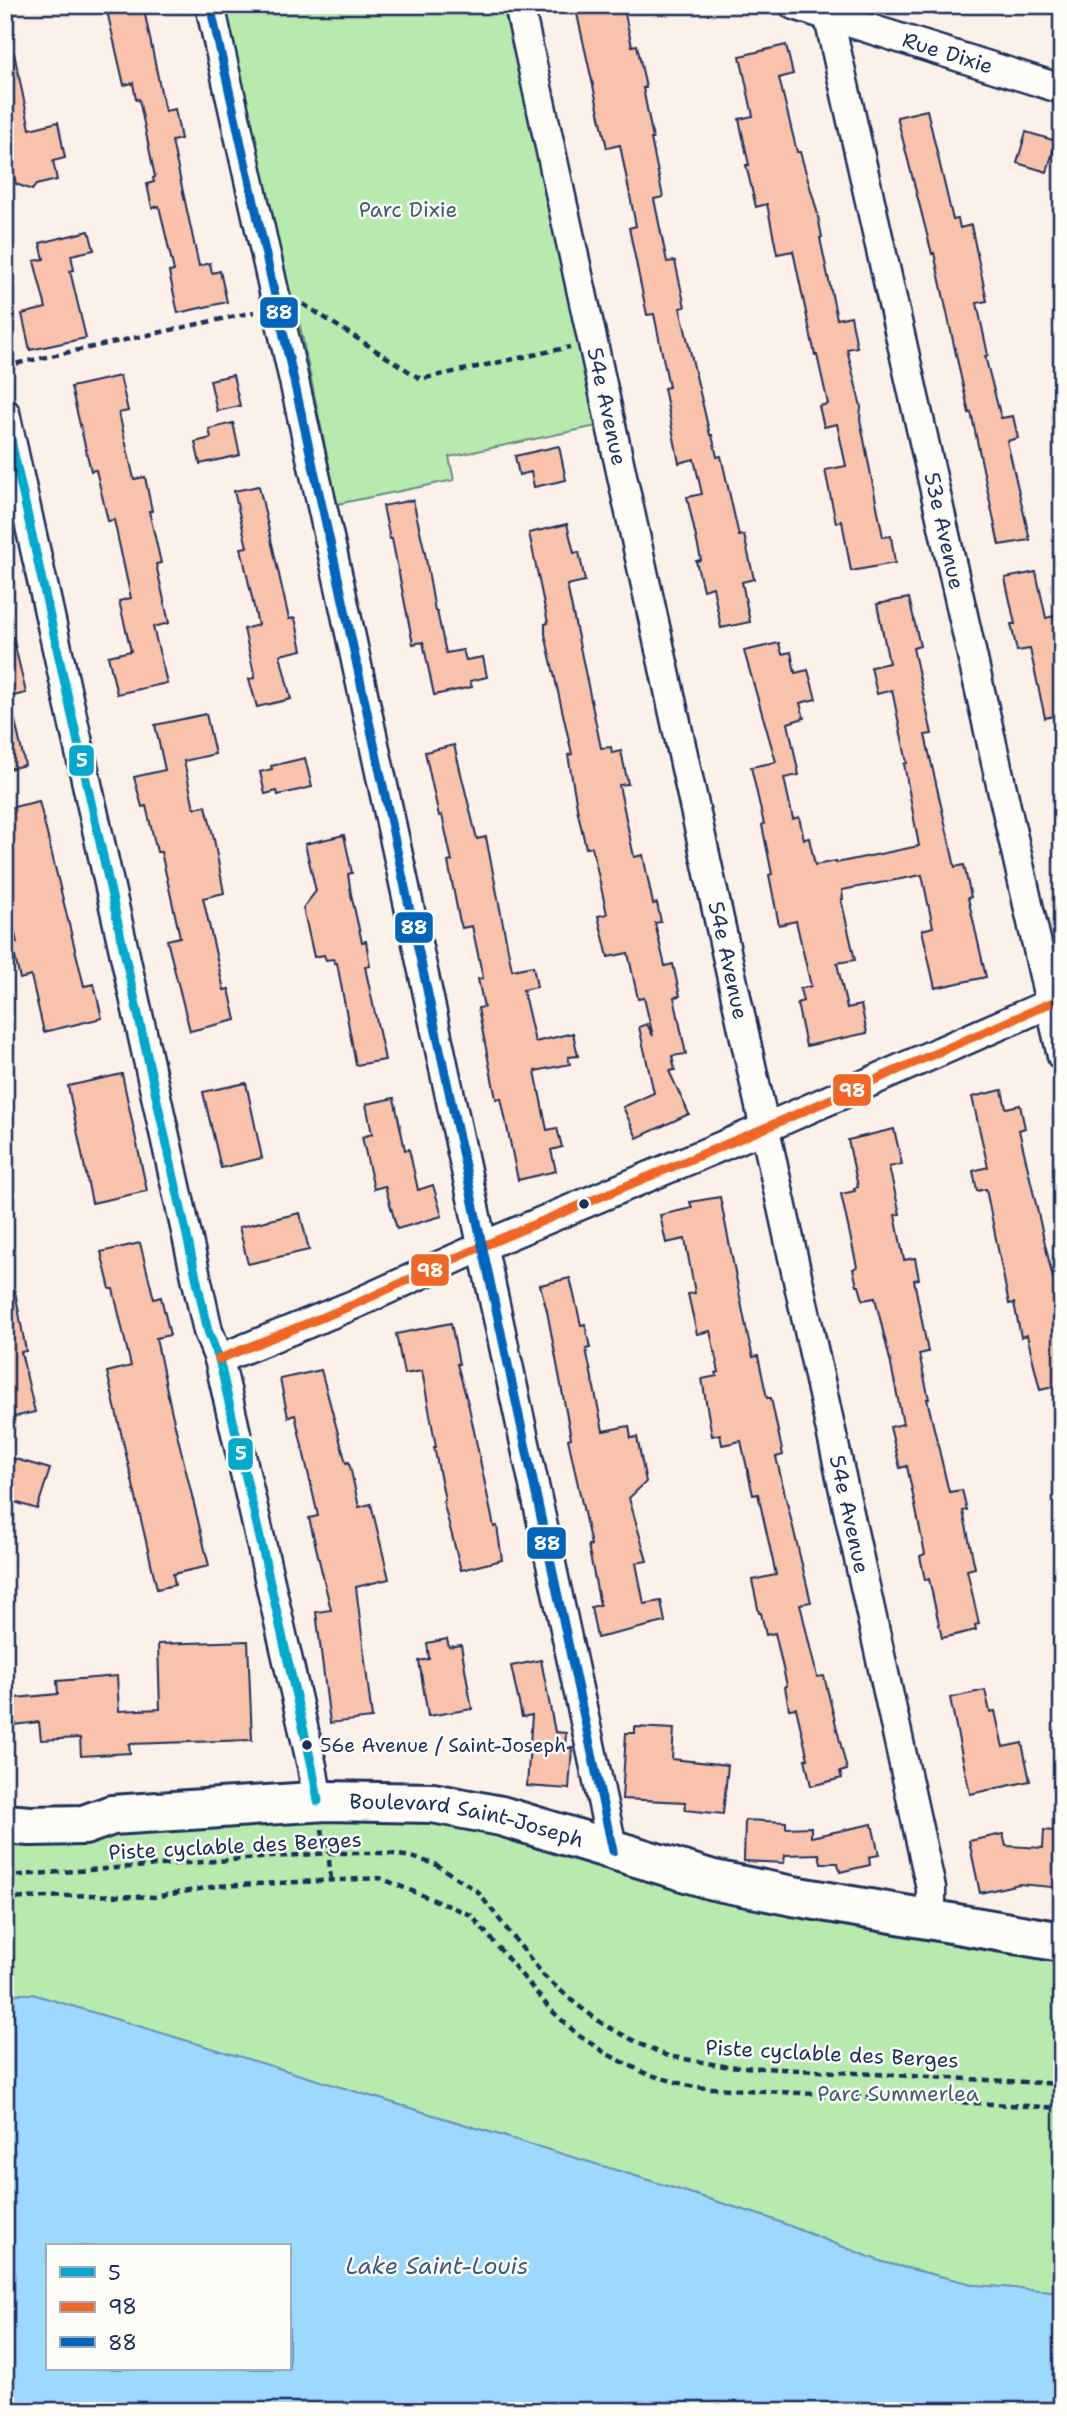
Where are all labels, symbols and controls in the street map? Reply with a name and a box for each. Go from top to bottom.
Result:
street label: Rue Dixie [899,26,996,80]
park label: Parc Dixie [359,196,457,224]
line badge: 88 [259,296,299,329]
text: 88 [266,300,292,325]
street label: 54e Avenue [580,345,633,468]
street label: 53e Avenue [917,470,971,592]
line badge: 5 [68,744,95,777]
text: 5 [76,748,88,773]
street label: 54e Avenue [702,899,755,1022]
line badge: 88 [394,911,434,944]
text: 88 [401,915,427,940]
line badge: 98 [832,1073,872,1107]
text: 98 [839,1078,865,1103]
unlabelled marker [577,1197,591,1211]
line badge: 98 [410,1253,450,1287]
text: 98 [417,1258,443,1283]
line badge: 5 [227,1437,254,1471]
text: 5 [235,1441,247,1466]
street label: 54e Avenue [823,1453,876,1576]
line badge: 88 [526,1526,567,1560]
text: 88 [534,1531,560,1556]
place label: 56e Avenue / Saint-Joseph [320,1733,566,1758]
marker: 56e Avenue / Saint-Joseph [300,1738,314,1752]
street label: Boulevard Saint-Joseph [349,1787,587,1854]
street label: Piste cyclable des Berges [108,1825,362,1867]
street label: Piste cyclable des Berges [705,2033,959,2075]
park label: Parc Summerlea [817,2080,979,2108]
legend [46,2244,290,2370]
water label: Lake Saint-Louis [346,2251,528,2281]
text: 5 [108,2259,121,2287]
text: 98 [108,2293,137,2321]
text: 88 [108,2329,137,2357]

